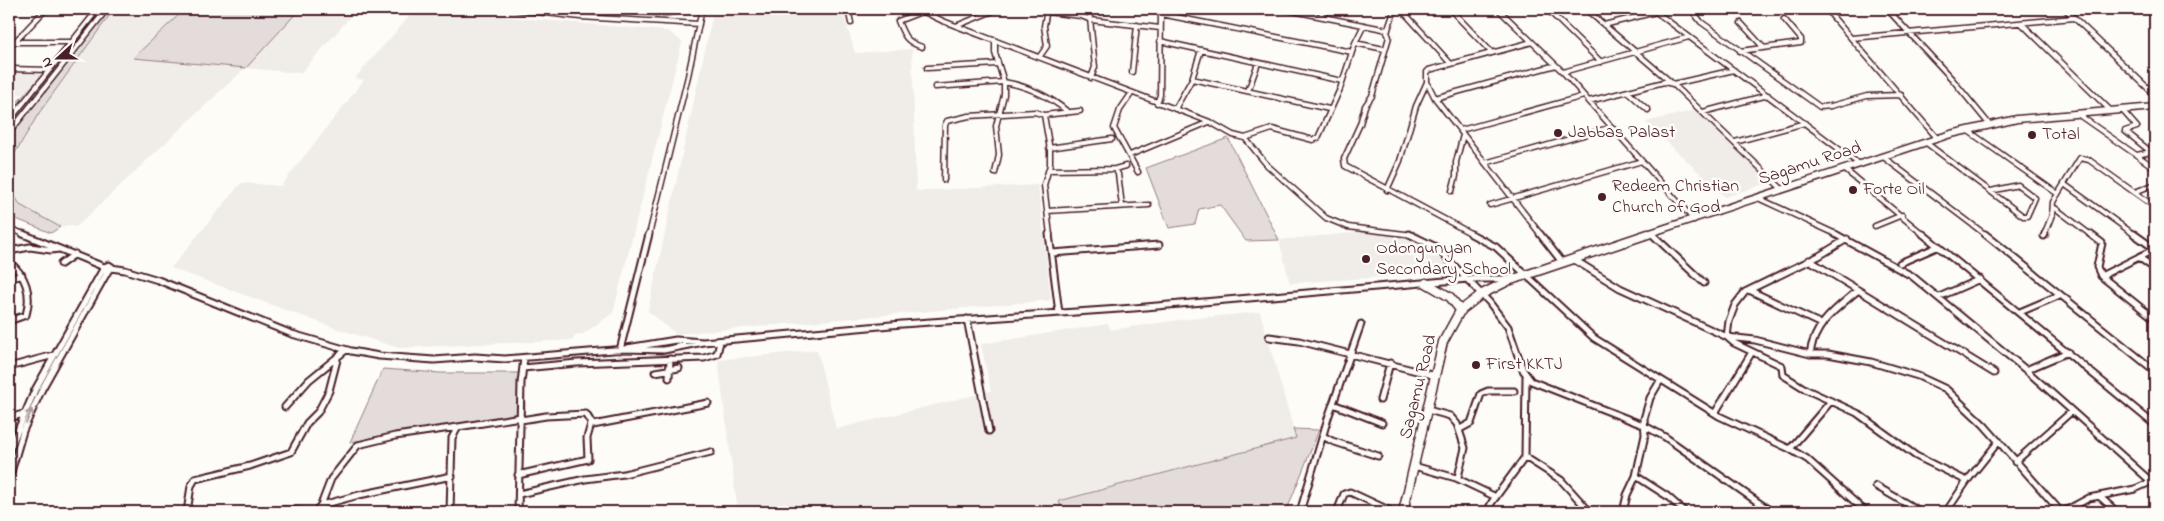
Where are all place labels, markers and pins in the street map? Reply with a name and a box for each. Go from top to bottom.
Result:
place label: Jabbas Palast [1568,120,1675,146]
place label: Total [2042,122,2080,148]
marker: Jabbas Palast [1552,127,1564,139]
marker: Total [2026,129,2038,141]
place label: Redeem Christian Church of God [1612,174,1739,221]
place label: Forte Oil [1862,177,1925,203]
marker: Forte Oil [1847,184,1859,196]
marker: Redeem Christian Church of God [1596,191,1608,203]
place label: Odongunyan Secondary School [1376,236,1511,283]
marker: Odongunyan Secondary School [1360,253,1372,265]
place label: First KKTJ [1485,352,1563,378]
marker: First KKTJ [1470,359,1482,371]

